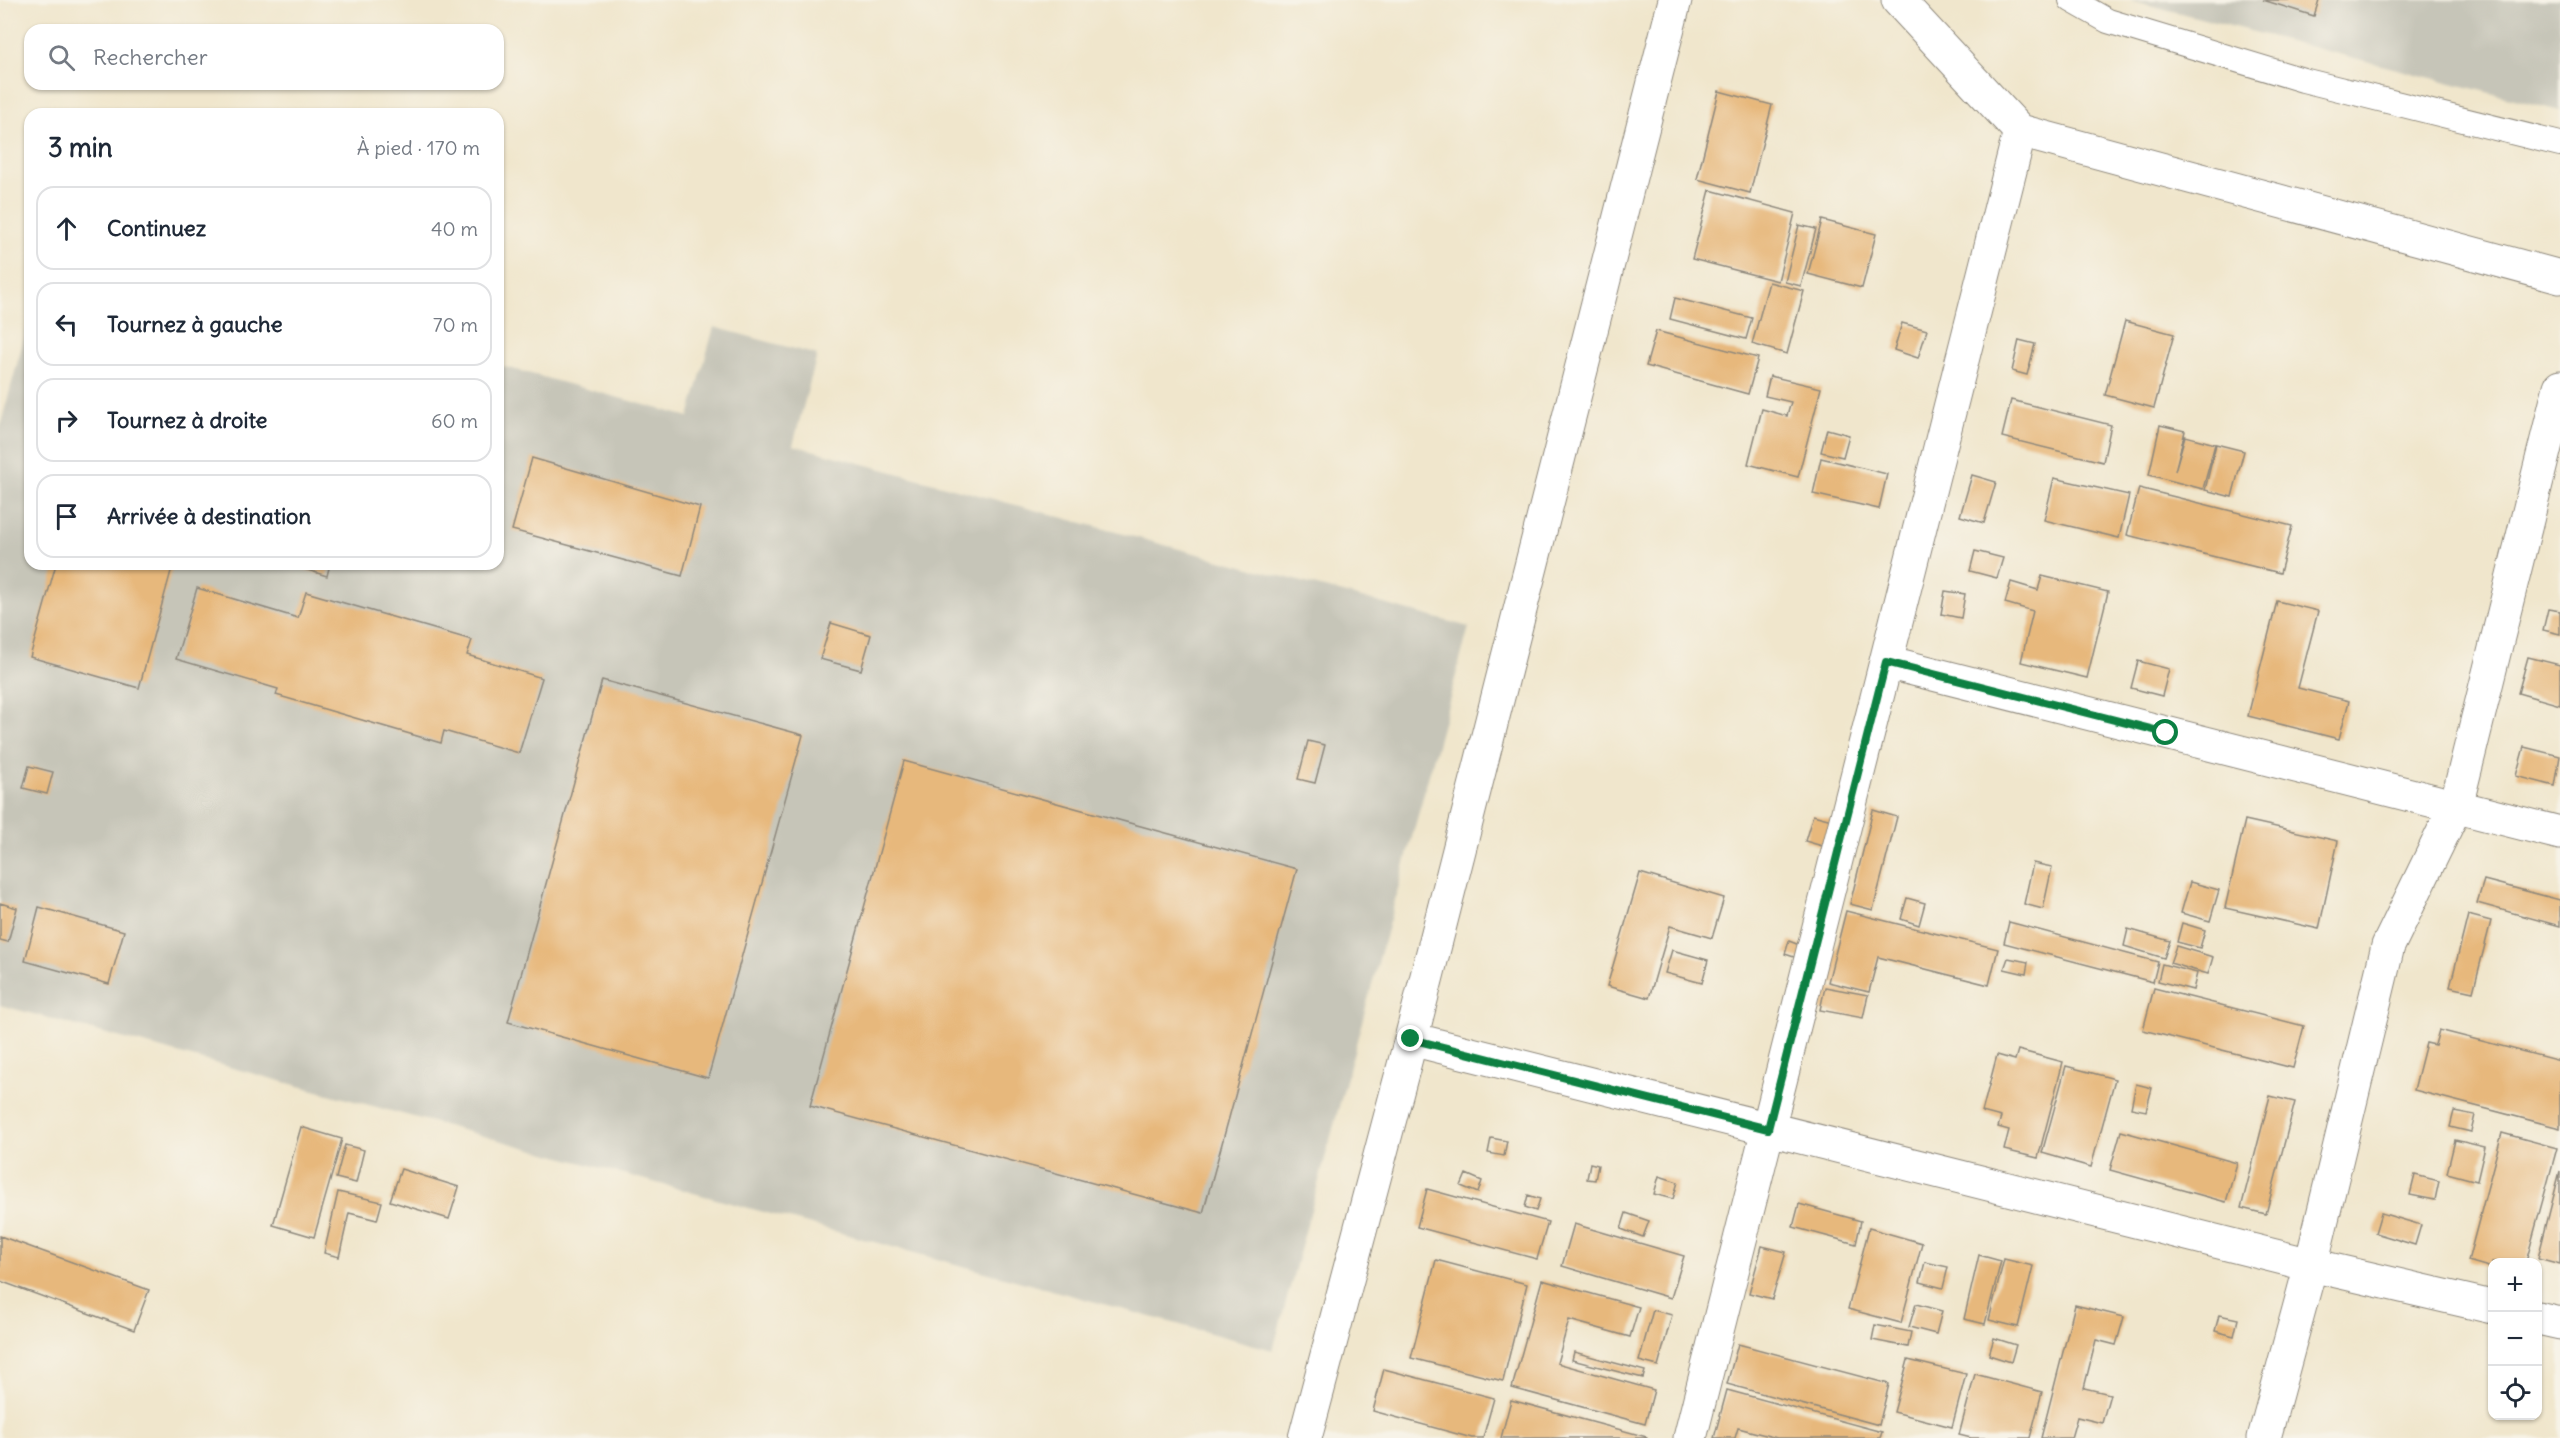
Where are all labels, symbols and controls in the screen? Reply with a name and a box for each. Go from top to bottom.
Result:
search box [24,24,504,90]
icon: search [45,41,78,74]
text: Rechercher [93,43,208,71]
text: 3 min [48,131,113,164]
text: À pied · 170 m [357,135,480,160]
icon: ahead [50,212,83,245]
text: Continuez [107,214,206,242]
text: 40 m [431,216,478,241]
icon: left [50,308,83,341]
text: Tournez à gauche [107,310,283,338]
text: 70 m [433,312,478,337]
icon: right [50,404,83,437]
text: Tournez à droite [107,406,267,434]
text: 60 m [431,408,478,433]
icon: arrive [50,500,83,533]
text: Arrivée à destination [107,502,311,530]
route start [2152,719,2178,745]
route end [1397,1025,1423,1051]
map controls [2488,1258,2542,1420]
button: + [2488,1258,2542,1312]
button: − [2488,1312,2542,1366]
button: locate [2488,1366,2542,1420]

